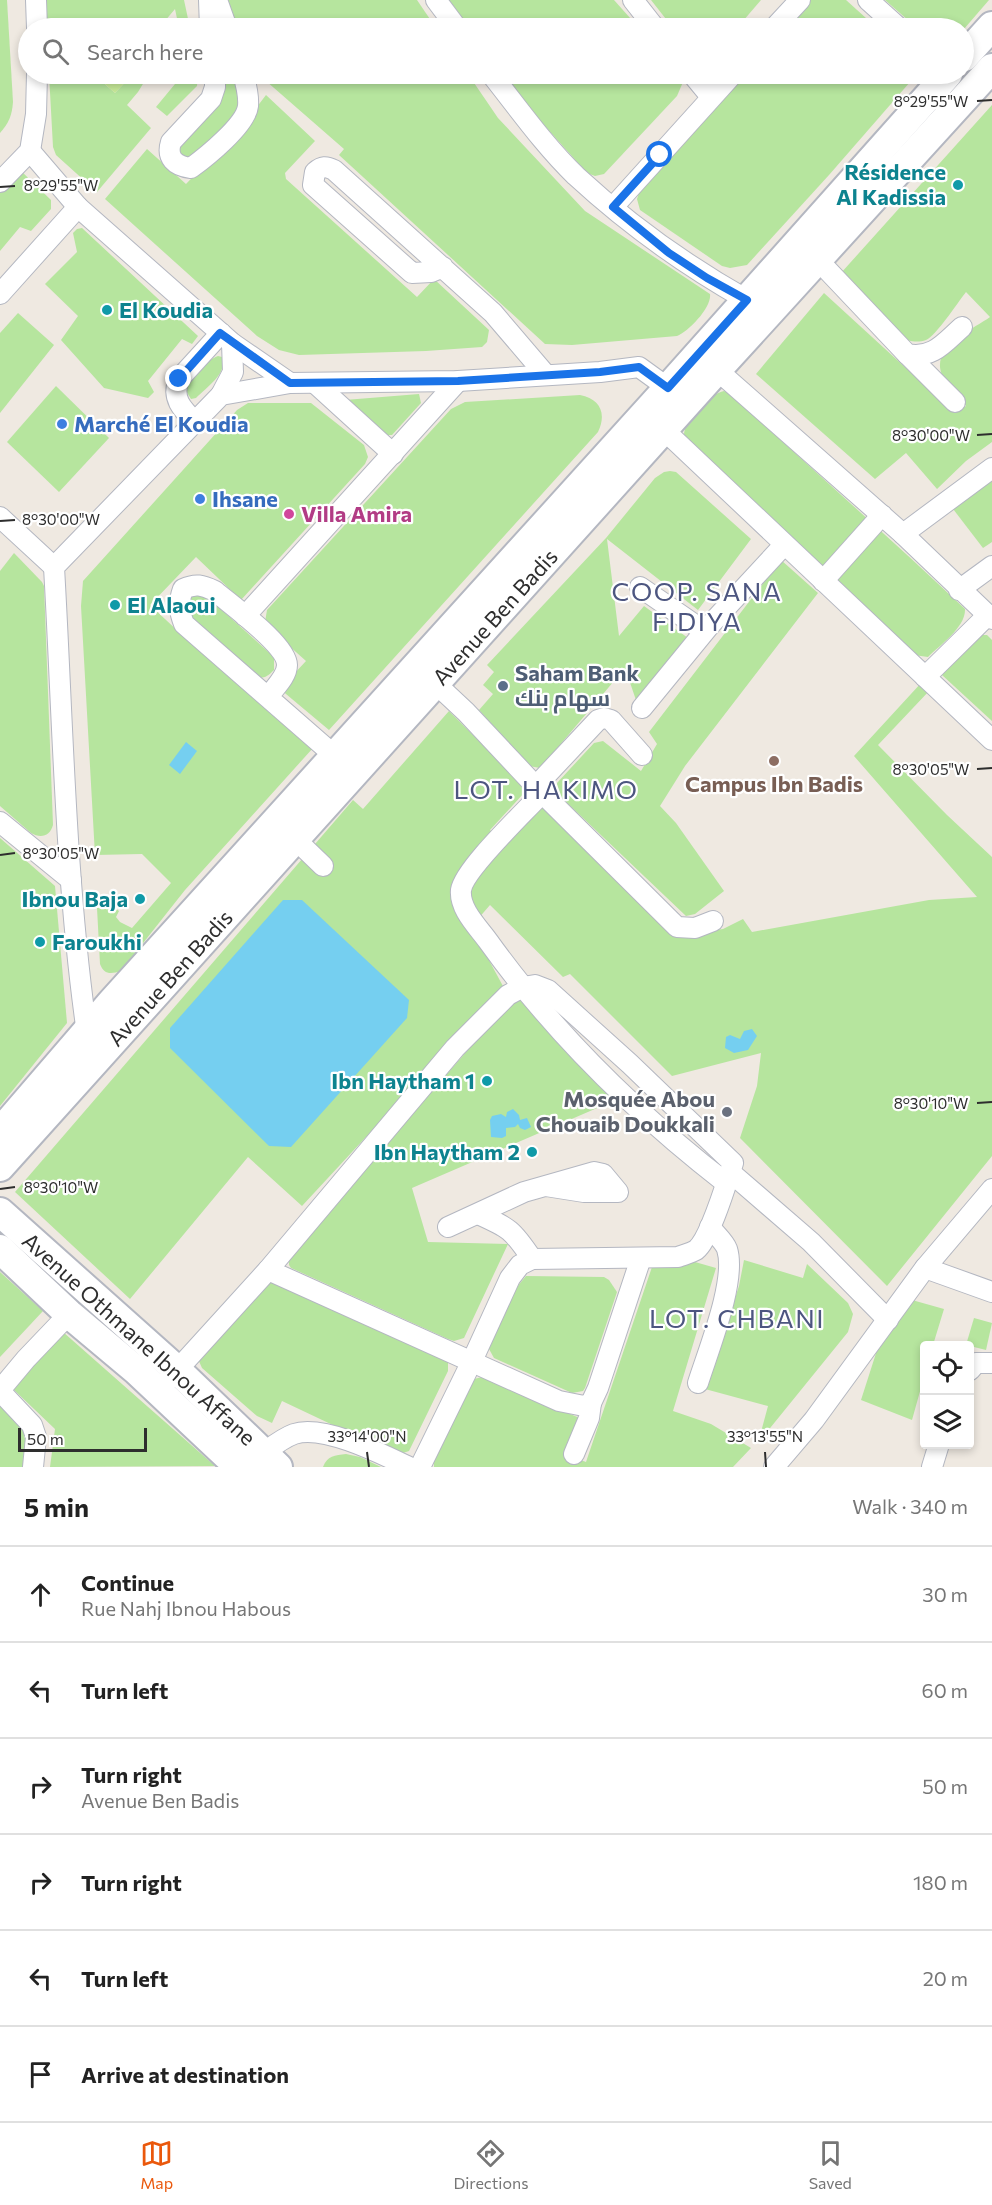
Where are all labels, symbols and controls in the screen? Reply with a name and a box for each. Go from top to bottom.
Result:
search box [18,18,974,84]
icon: search [39,35,72,68]
text: Search here [87,38,203,65]
text: 8°29'55"W [894,92,968,110]
route start [646,141,672,167]
place label: Résidence Al Kadissia [836,158,946,210]
text: 8°29'55"W [24,176,98,194]
marker: Résidence Al Kadissia [951,178,965,192]
place label: El Koudia [119,296,213,323]
marker: El Koudia [100,303,114,317]
route end [165,365,191,391]
place label: Marché El Koudia [74,410,249,437]
marker: Marché El Koudia [55,417,69,431]
text: 8°30'00"W [892,426,970,444]
place label: Ihsane [212,485,278,512]
marker: Ihsane [193,492,207,506]
place label: Villa Amira [301,500,412,527]
marker: Villa Amira [282,507,296,521]
text: 8°30'00"W [22,510,100,528]
street label: Avenue Ben Badis [426,543,563,690]
district label: COOP. SANA FIDIYA [612,575,782,636]
place label: El Alaoui [127,591,216,618]
marker: El Alaoui [108,598,122,612]
place label: Saham Bank سهام بنك [515,659,639,714]
marker: Saham Bank سهام بنك [496,679,510,693]
marker: Campus Ibn Badis [767,754,781,768]
text: 8°30'05"W [893,760,969,778]
place label: Campus Ibn Badis [685,770,863,797]
district label: LOT. HAKIMO [454,773,639,804]
text: 8°30'05"W [23,844,99,862]
place label: Ibnou Baja [22,885,128,912]
marker: Ibnou Baja [133,892,147,906]
street label: Avenue Ben Badis [101,904,238,1051]
place label: Faroukhi [52,928,142,955]
marker: Faroukhi [33,935,47,949]
place label: Ibn Haytham 1 [331,1067,475,1094]
marker: Ibn Haytham 1 [480,1074,494,1088]
place label: Mosquée Abou Chouaib Doukkali [536,1085,715,1137]
text: 8°30'10"W [894,1094,968,1112]
marker: Mosquée Abou Chouaib Doukkali [720,1105,734,1119]
place label: Ibn Haytham 2 [374,1138,520,1165]
marker: Ibn Haytham 2 [525,1145,539,1159]
text: 8°30'10"W [24,1178,98,1196]
street label: Avenue Othmane Ibnou Affane [17,1227,262,1451]
district label: LOT. CHBANI [649,1302,825,1333]
map controls [920,1341,974,1449]
button: locate [920,1341,974,1395]
button: layers [920,1395,974,1449]
scale bar [18,1425,147,1452]
text: 33°14'00"N [327,1427,407,1445]
text: 33°13'55"N [727,1427,803,1445]
text: 50 m [27,1429,64,1448]
text: 5 min [24,1491,89,1522]
text: Walk · 340 m [852,1494,968,1518]
text: Continue [81,1569,174,1596]
icon: ahead [24,1578,57,1611]
text: 30 m [922,1582,968,1606]
text: Rue Nahj Ibnou Habous [81,1596,291,1620]
icon: left [24,1674,57,1707]
text: Turn left [81,1677,168,1704]
text: 60 m [922,1678,968,1702]
text: Turn right [81,1761,182,1788]
icon: right [24,1770,57,1803]
text: 50 m [922,1774,968,1798]
text: Avenue Ben Badis [81,1788,239,1812]
icon: right [24,1866,57,1899]
text: Turn right [81,1869,182,1896]
text: 180 m [913,1870,968,1894]
icon: left [24,1962,57,1995]
text: Turn left [81,1965,168,1992]
text: 20 m [923,1966,968,1990]
icon: arrive [24,2058,57,2091]
text: Arrive at destination [81,2061,289,2088]
tab: Map [140,2137,173,2192]
tab: Directions [453,2137,528,2192]
tab: Saved [809,2137,852,2192]

